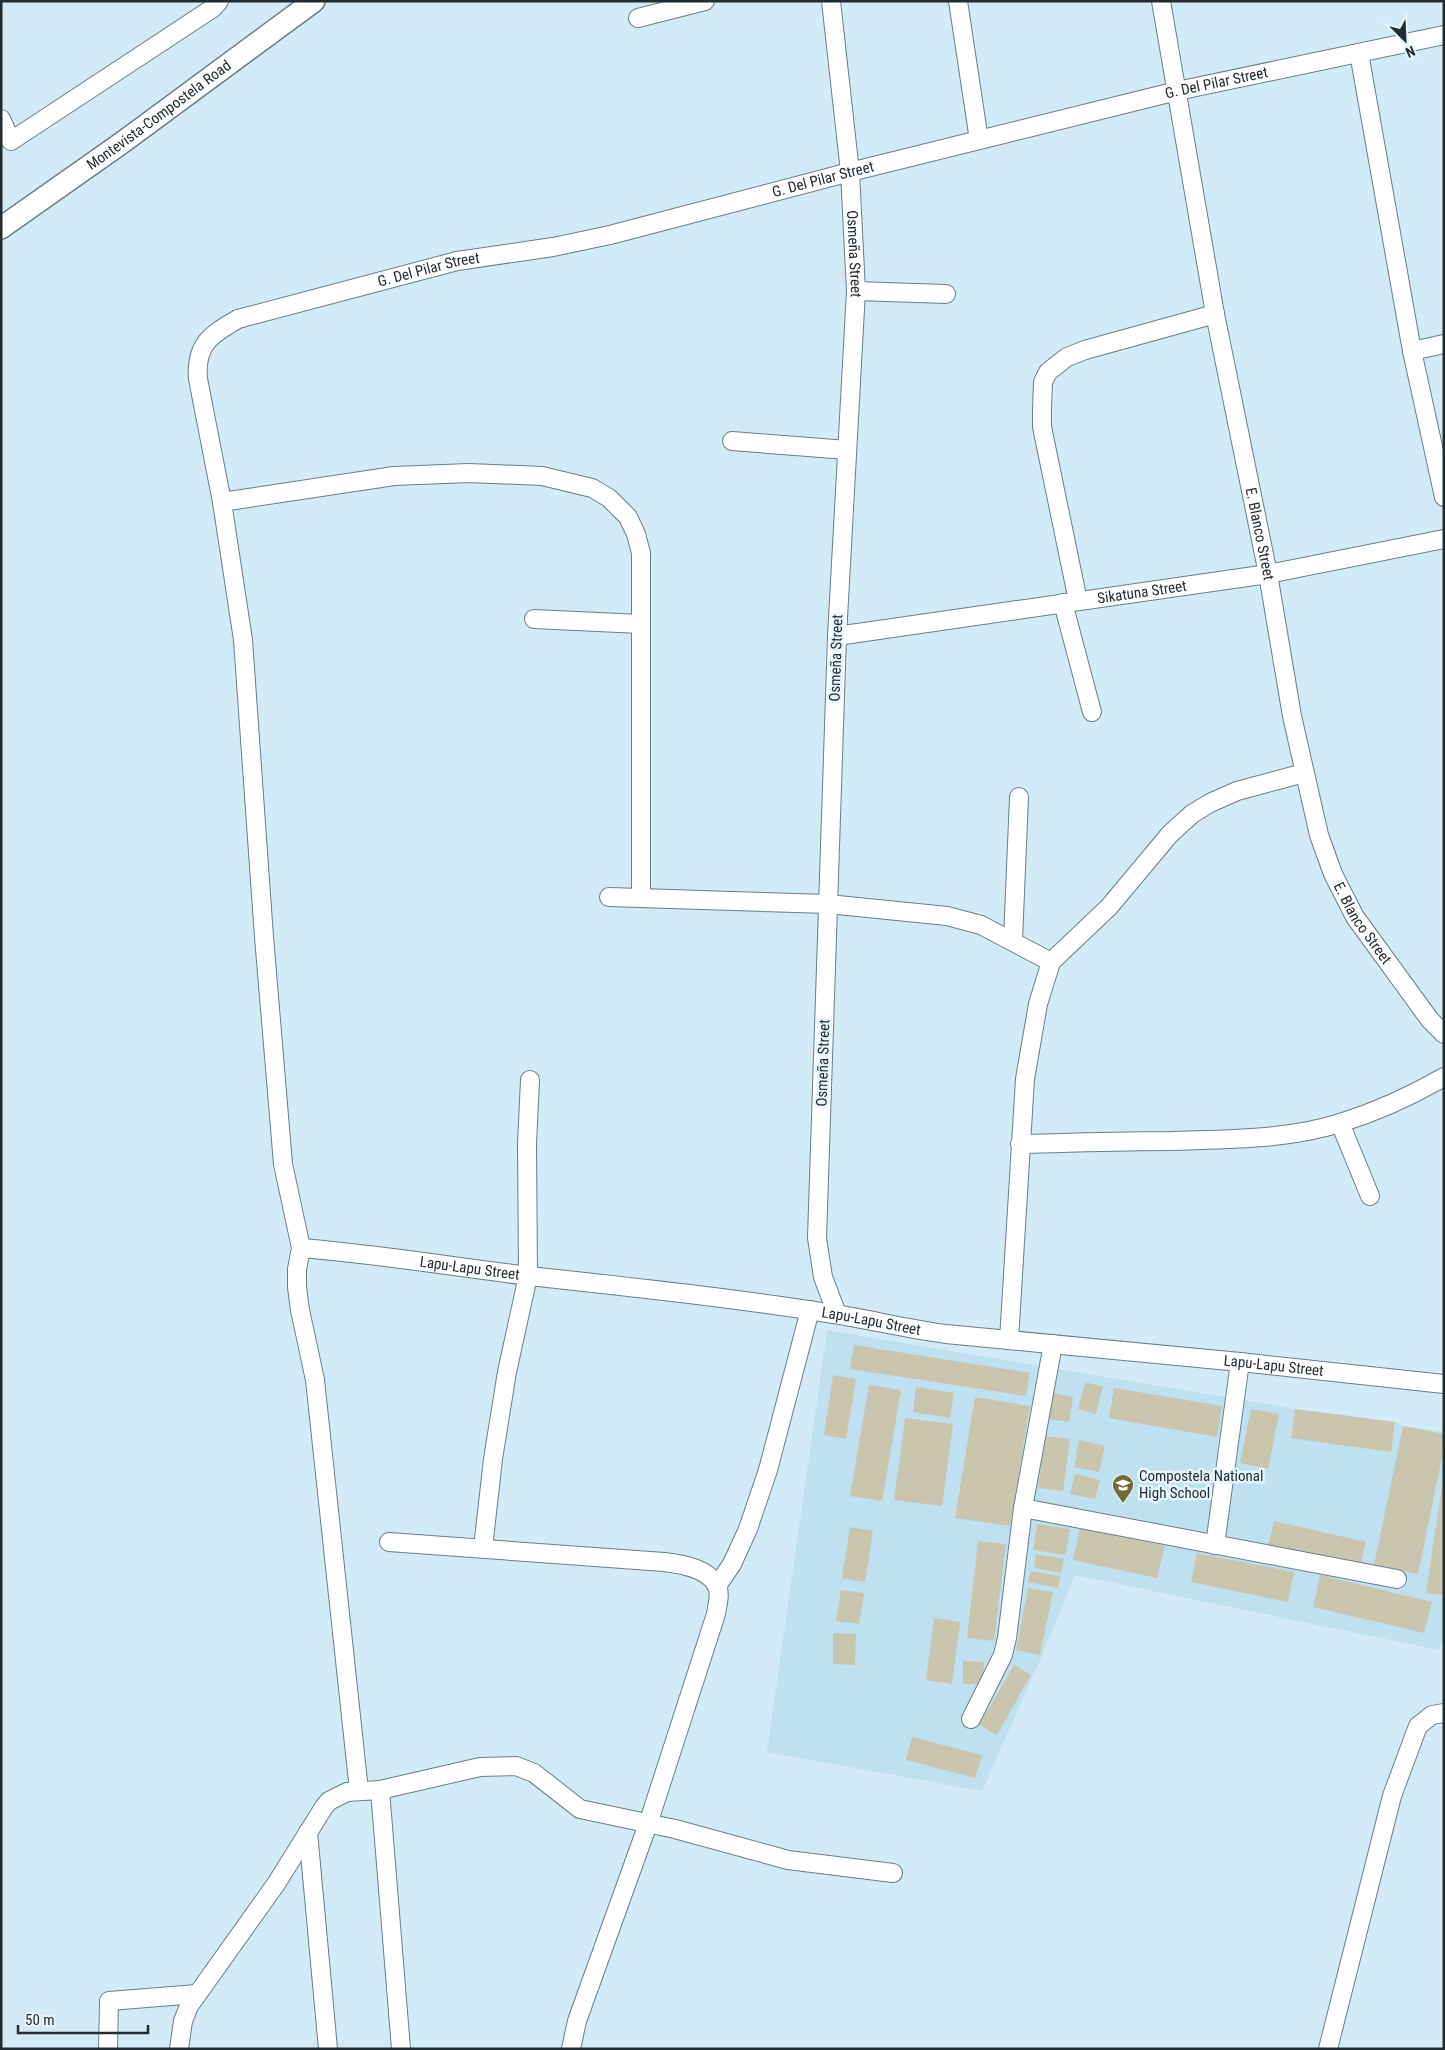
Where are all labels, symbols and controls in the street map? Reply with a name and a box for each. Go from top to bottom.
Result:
north arrow [1380,15,1430,65]
text: N [1403,43,1417,61]
street label: Montevista-Compostela Road [83,56,235,174]
street label: G. Del Pilar Street [1163,63,1269,103]
street label: G. Del Pilar Street [770,157,876,201]
street label: Osmeña Street [843,210,865,298]
street label: G. Del Pilar Street [376,249,481,291]
street label: E. Blanco Street [1242,486,1278,581]
street label: Sikatuna Street [1096,577,1188,607]
street label: Osmeña Street [825,614,847,702]
street label: E. Blanco Street [1330,879,1395,968]
street label: Osmeña Street [812,1019,834,1107]
street label: Lapu-Lapu Street [419,1253,521,1284]
street label: Lapu-Lapu Street [820,1303,922,1339]
street label: Lapu-Lapu Street [1223,1351,1324,1380]
place label: Compostela National High School [1139,1467,1263,1502]
school or university icon: Compostela National High School [1111,1473,1135,1504]
scale bar [18,2002,148,2034]
text: 50 m [25,2011,55,2029]

